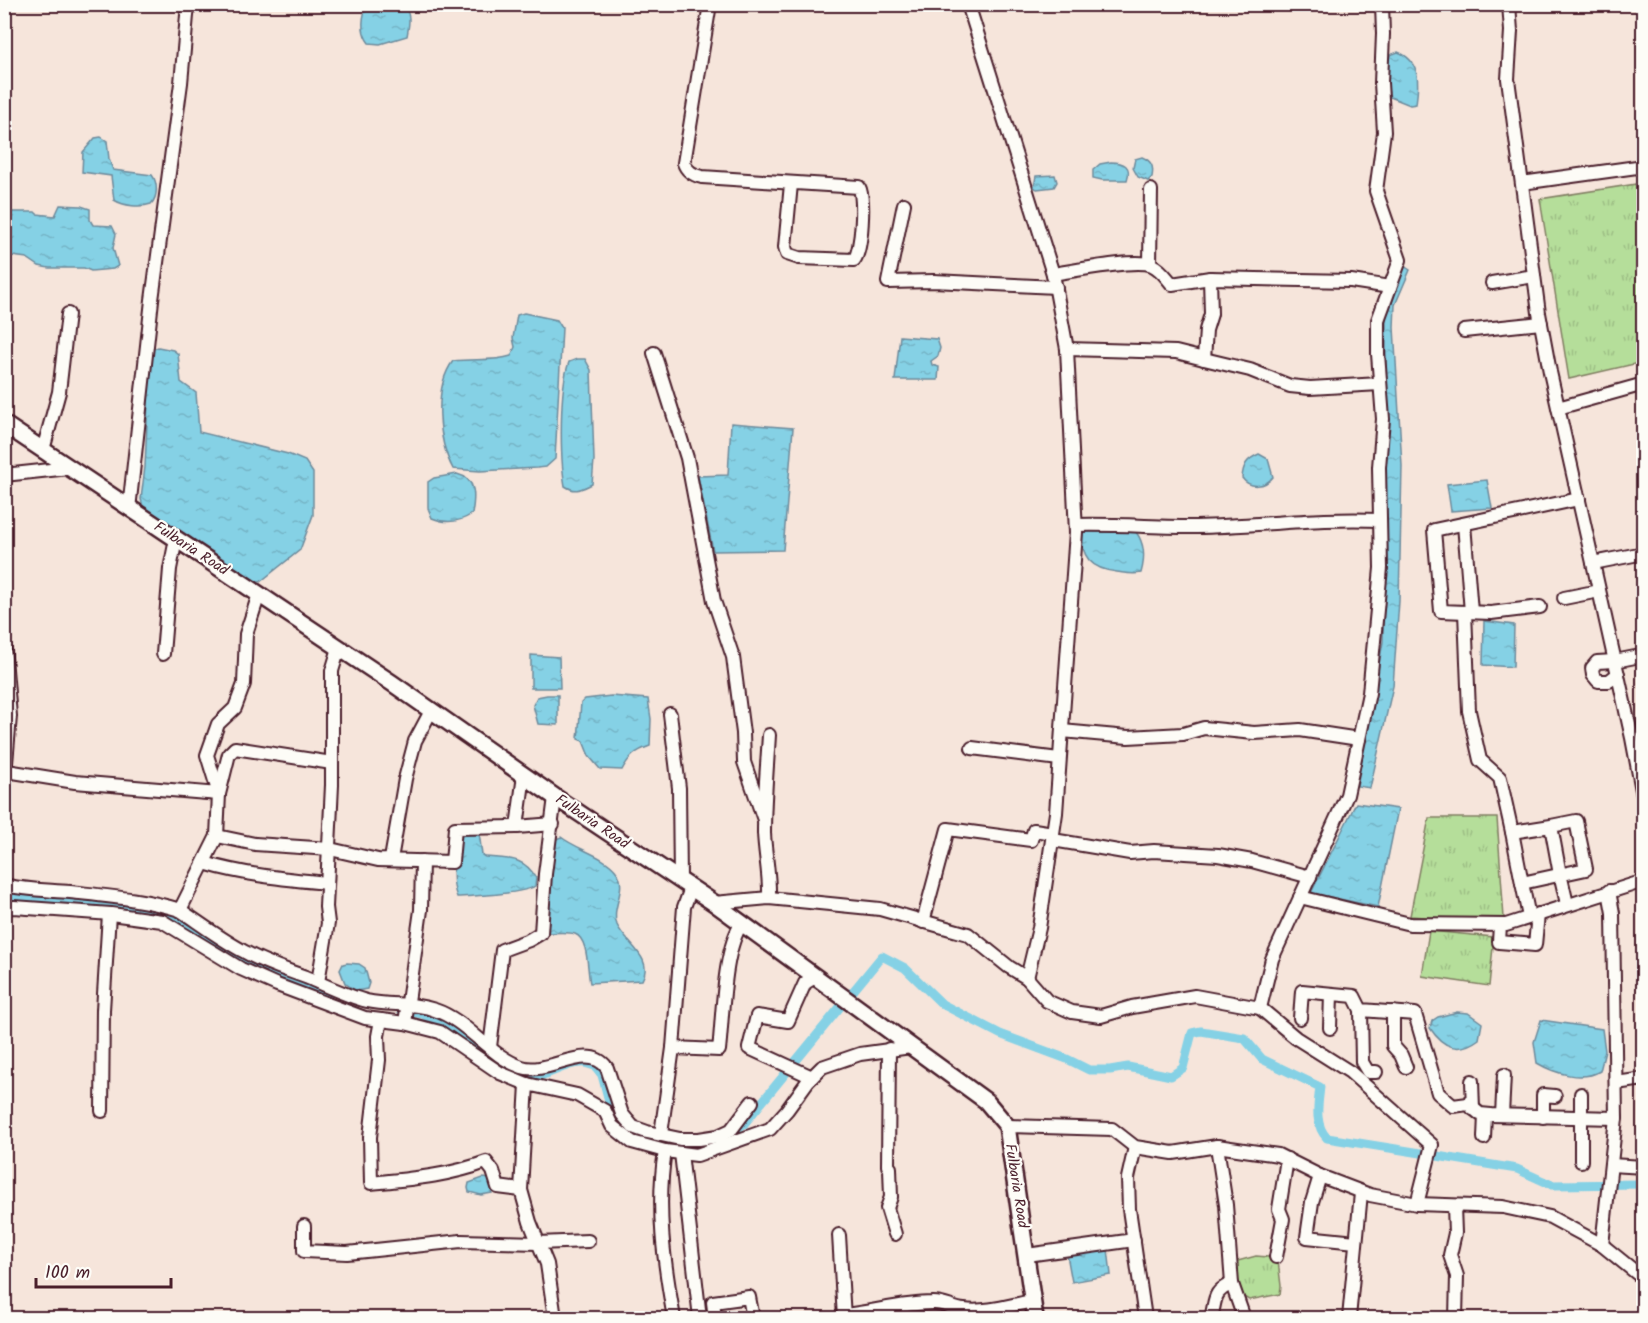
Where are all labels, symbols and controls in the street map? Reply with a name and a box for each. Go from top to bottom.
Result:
street label: Fulbaria Road [149,516,234,583]
street label: Fulbaria Road [550,788,634,856]
street label: Fulbaria Road [997,1142,1035,1231]
scale bar [36,1251,171,1289]
text: 100 m [45,1259,90,1288]

